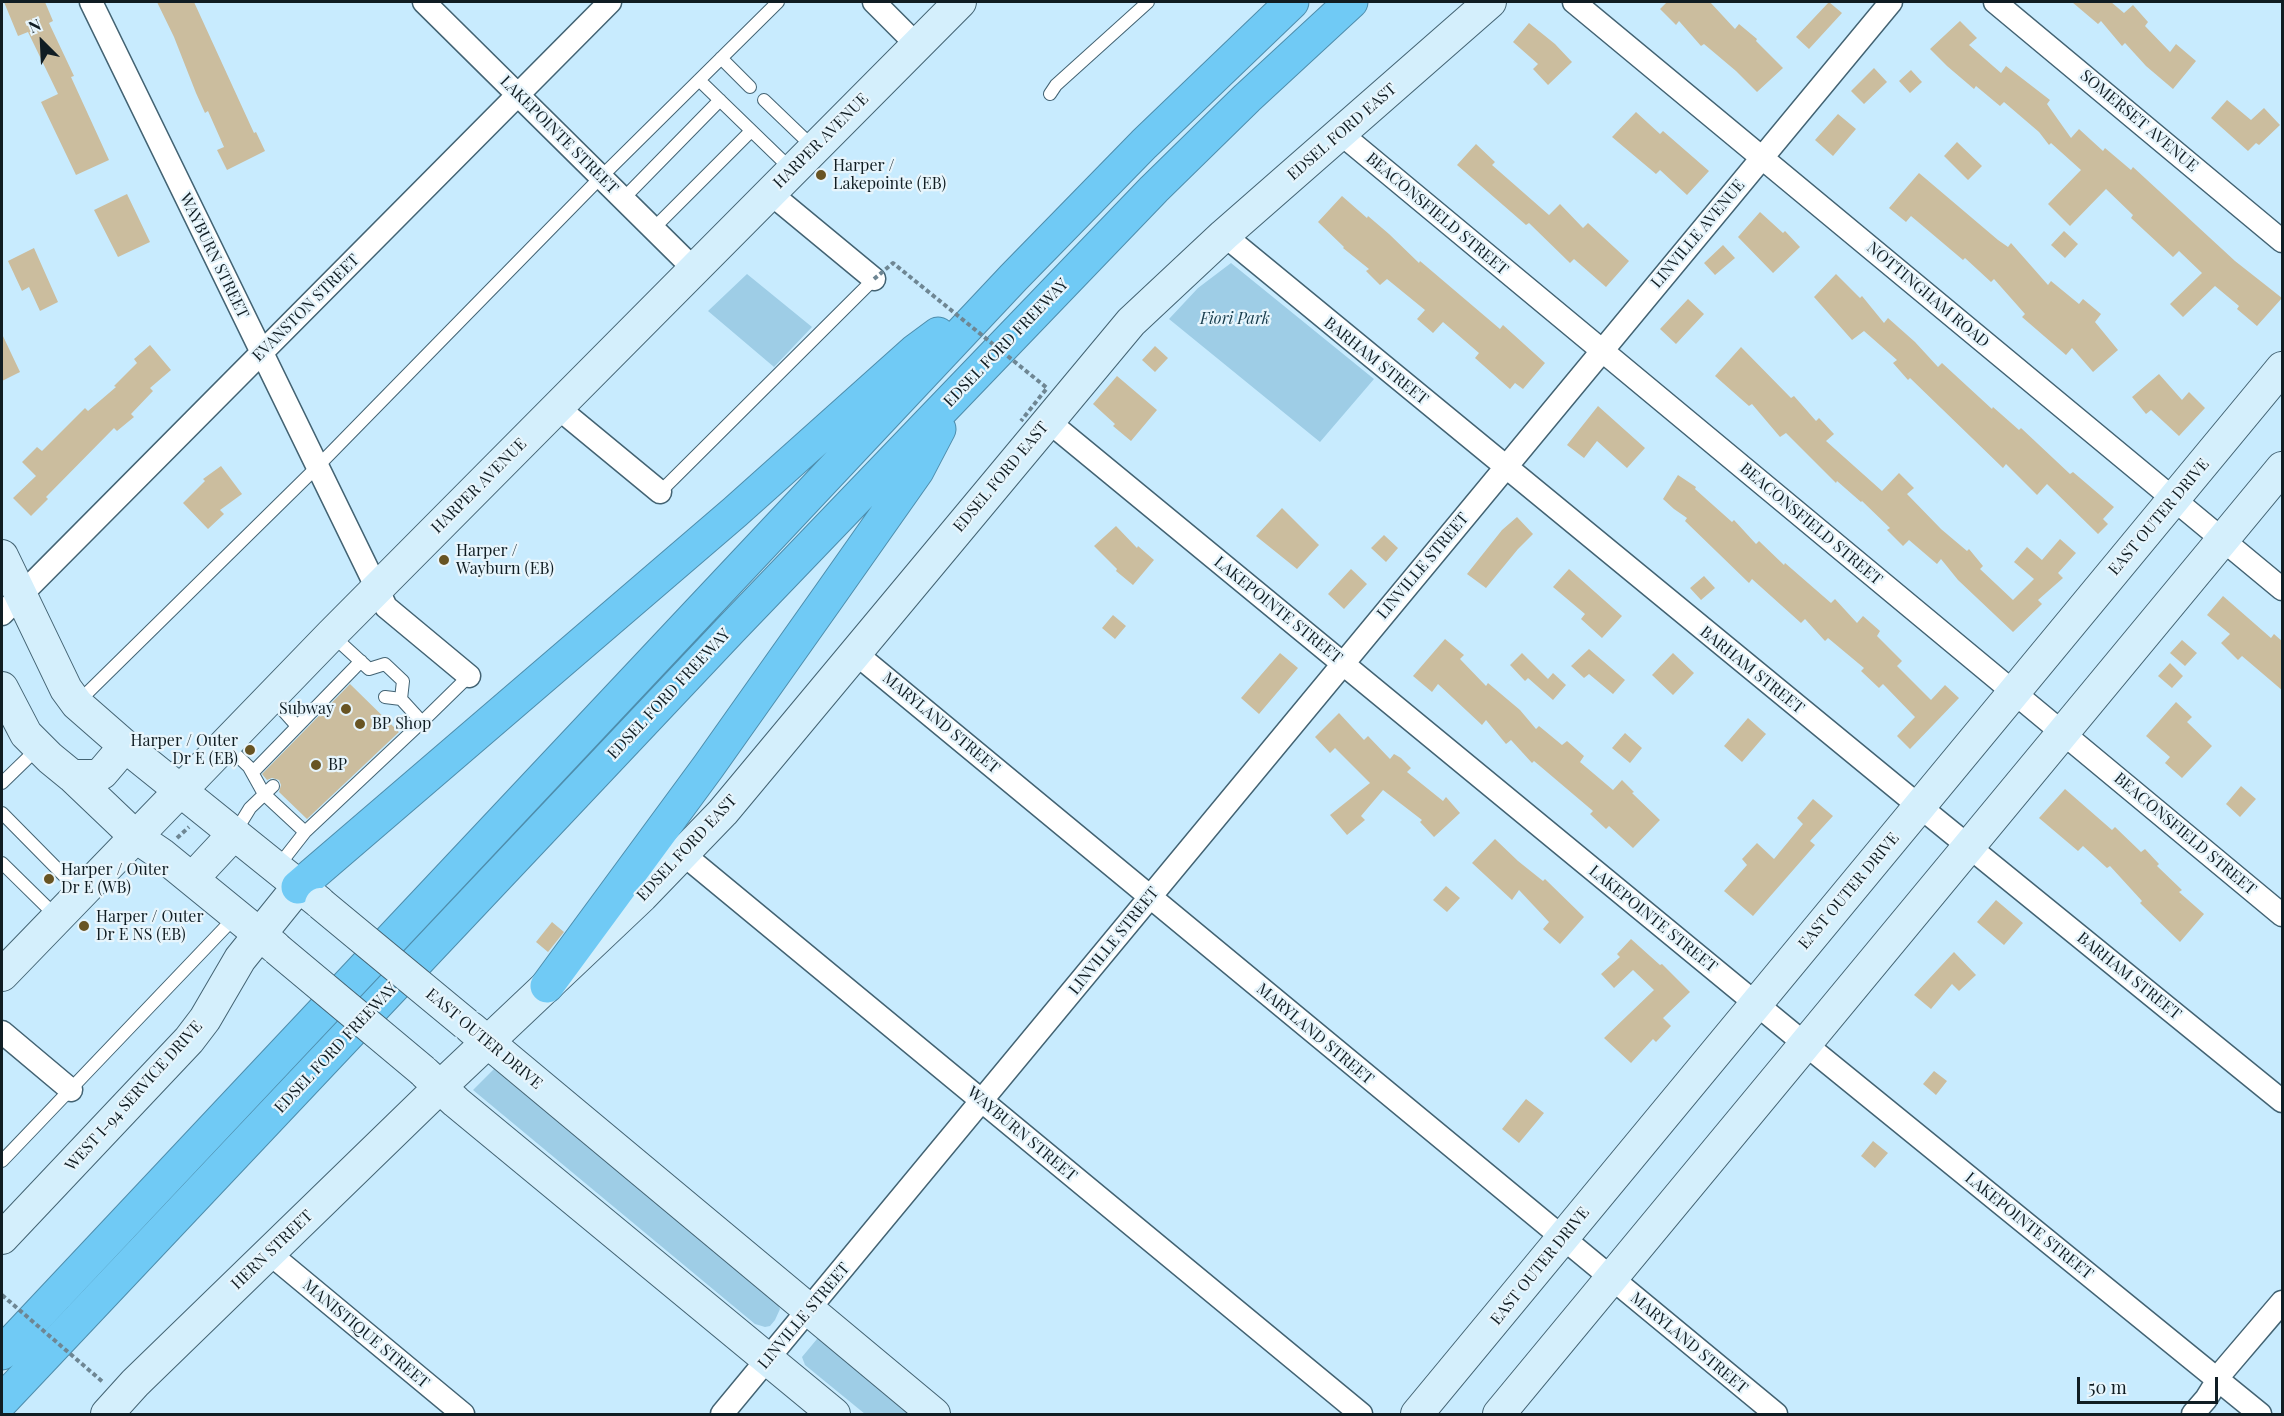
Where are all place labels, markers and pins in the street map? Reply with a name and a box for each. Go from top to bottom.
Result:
place label: Harper / Lakepointe (EB) [833,156,946,194]
marker: Harper / Lakepointe (EB) [814,168,828,182]
place label: Harper / Wayburn (EB) [456,541,554,579]
marker: Harper / Wayburn (EB) [437,553,451,567]
place label: Subway [279,699,334,719]
marker: Subway [339,702,353,716]
place label: BP Shop [372,714,431,734]
marker: BP Shop [353,717,367,731]
place label: Harper / Outer Dr E (EB) [130,731,238,769]
marker: Harper / Outer Dr E (EB) [243,743,257,757]
place label: BP [328,755,347,775]
marker: BP [309,758,323,772]
place label: Harper / Outer Dr E (WB) [61,860,169,898]
marker: Harper / Outer Dr E (WB) [42,872,56,886]
place label: Harper / Outer Dr E NS (EB) [96,907,204,945]
marker: Harper / Outer Dr E NS (EB) [77,919,91,933]

